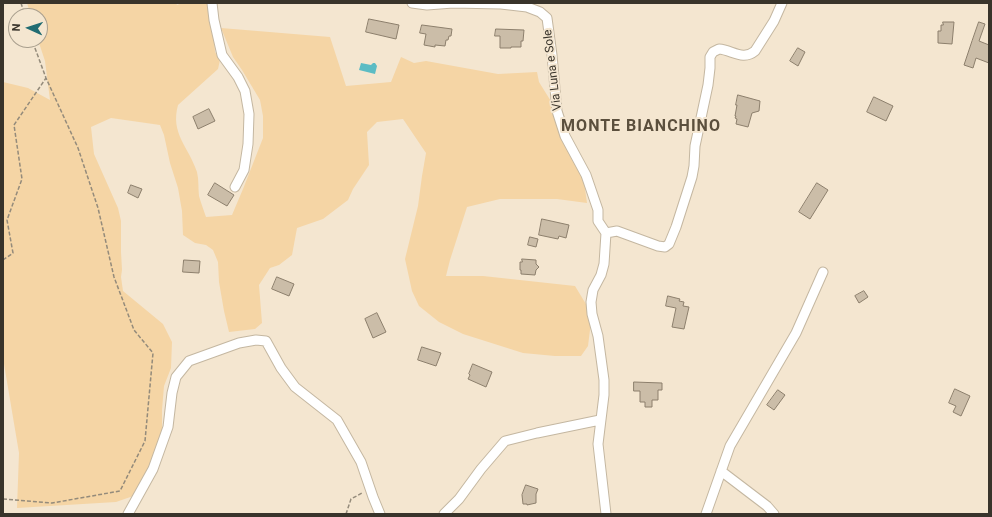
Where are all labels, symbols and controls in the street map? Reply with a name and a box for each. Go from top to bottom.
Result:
north arrow [8,8,48,48]
text: N [10,23,23,32]
street label: Via Luna e Sole [541,29,565,111]
district label: MONTE BIANCHINO [561,117,721,137]

